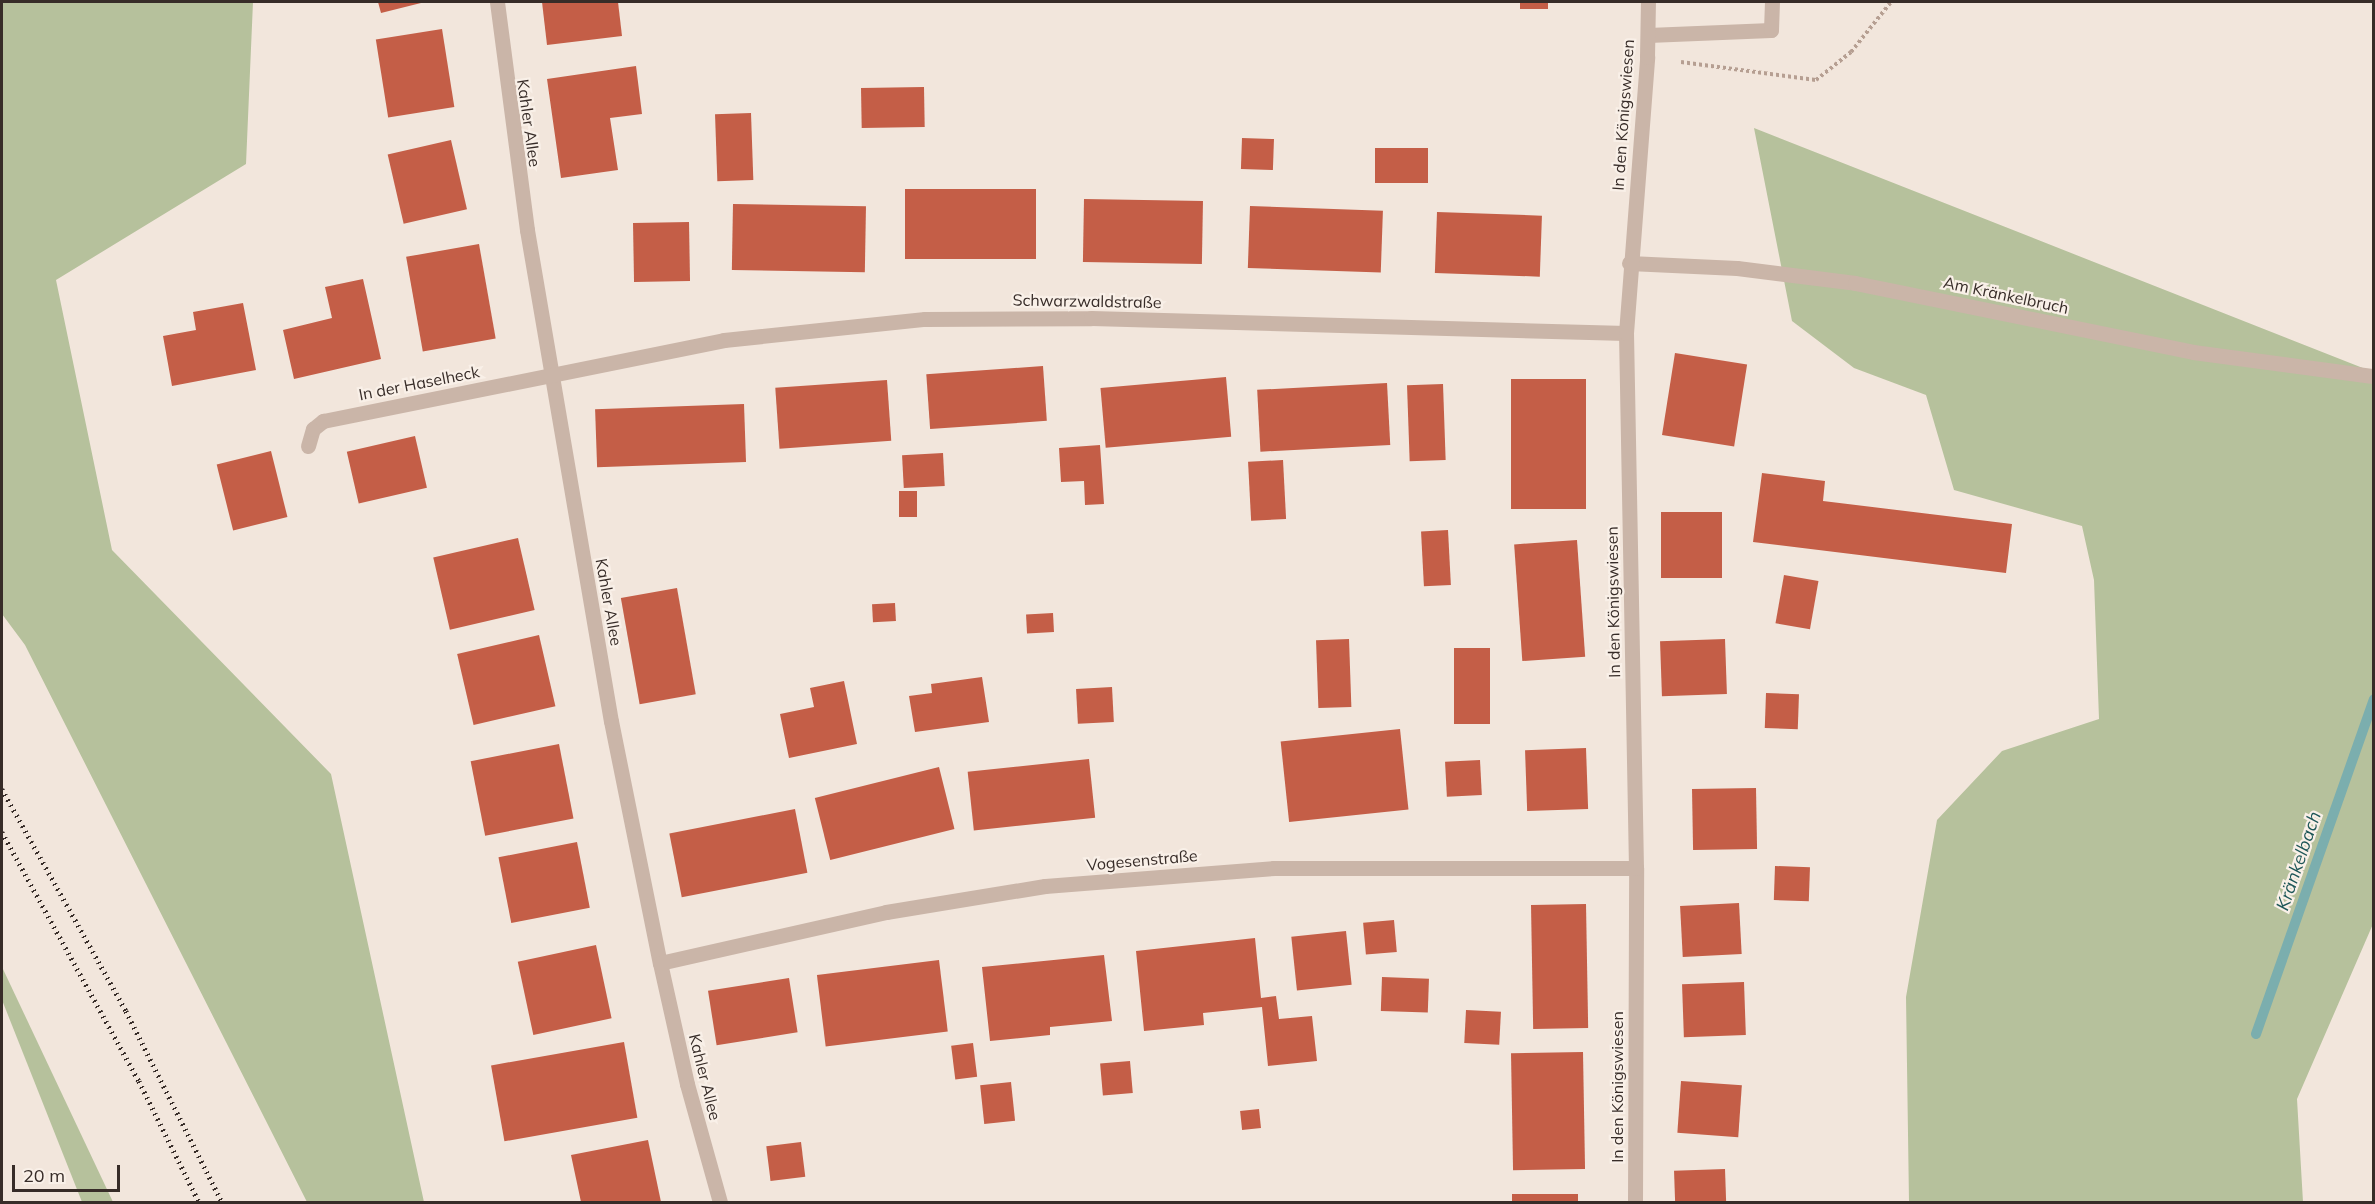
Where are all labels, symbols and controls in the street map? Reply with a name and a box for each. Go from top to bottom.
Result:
street label: In den Königswiesen [1608,39,1638,191]
street label: Kahler Allee [513,78,545,168]
street label: Am Kränkelbruch [1942,272,2070,318]
street label: Schwarzwaldstraße [1012,290,1162,312]
street label: In der Haselheck [357,362,481,404]
street label: In den Königswiesen [1602,526,1624,678]
street label: Kahler Allee [592,557,626,647]
water label: Kränkelbach [2272,809,2326,913]
street label: Vogesenstraße [1086,846,1198,874]
street label: In den Königswiesen [1607,1011,1627,1163]
street label: Kahler Allee [685,1032,725,1122]
scale bar [15,1153,123,1191]
text: 20 m [23,1164,65,1187]

